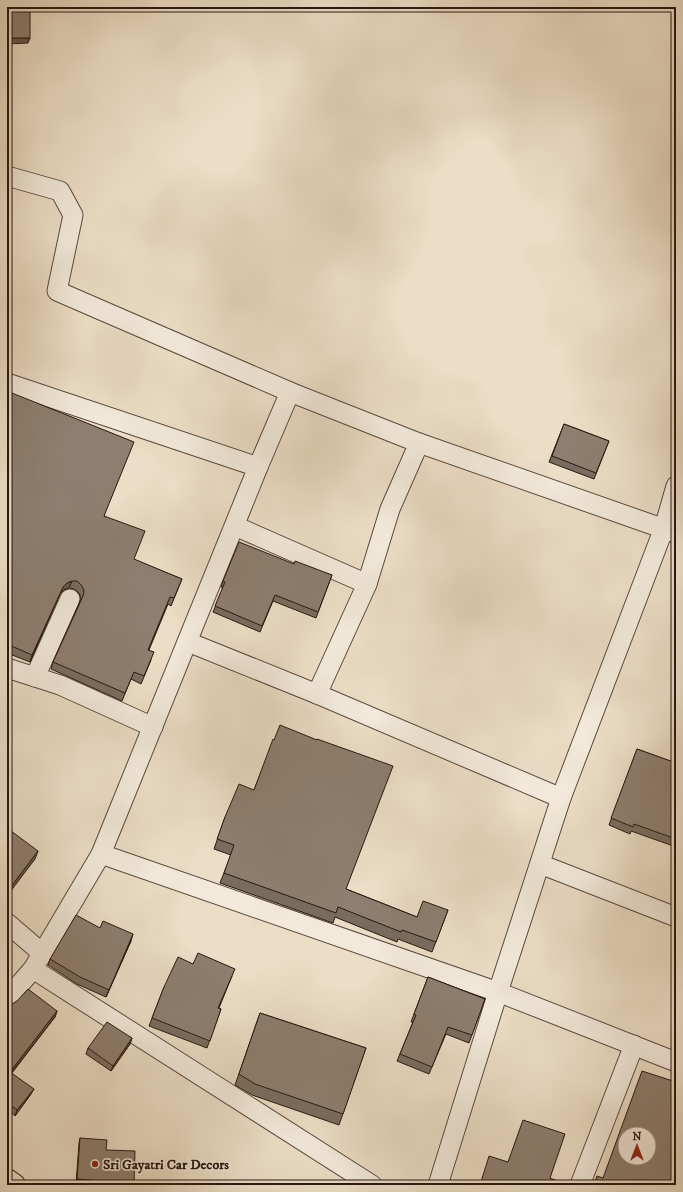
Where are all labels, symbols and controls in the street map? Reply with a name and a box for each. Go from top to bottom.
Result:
north arrow [617,1126,657,1166]
text: N [632,1130,642,1144]
place label: Sri Gayatri Car Decors [103,1156,229,1174]
marker: Sri Gayatri Car Decors [90,1159,100,1169]

